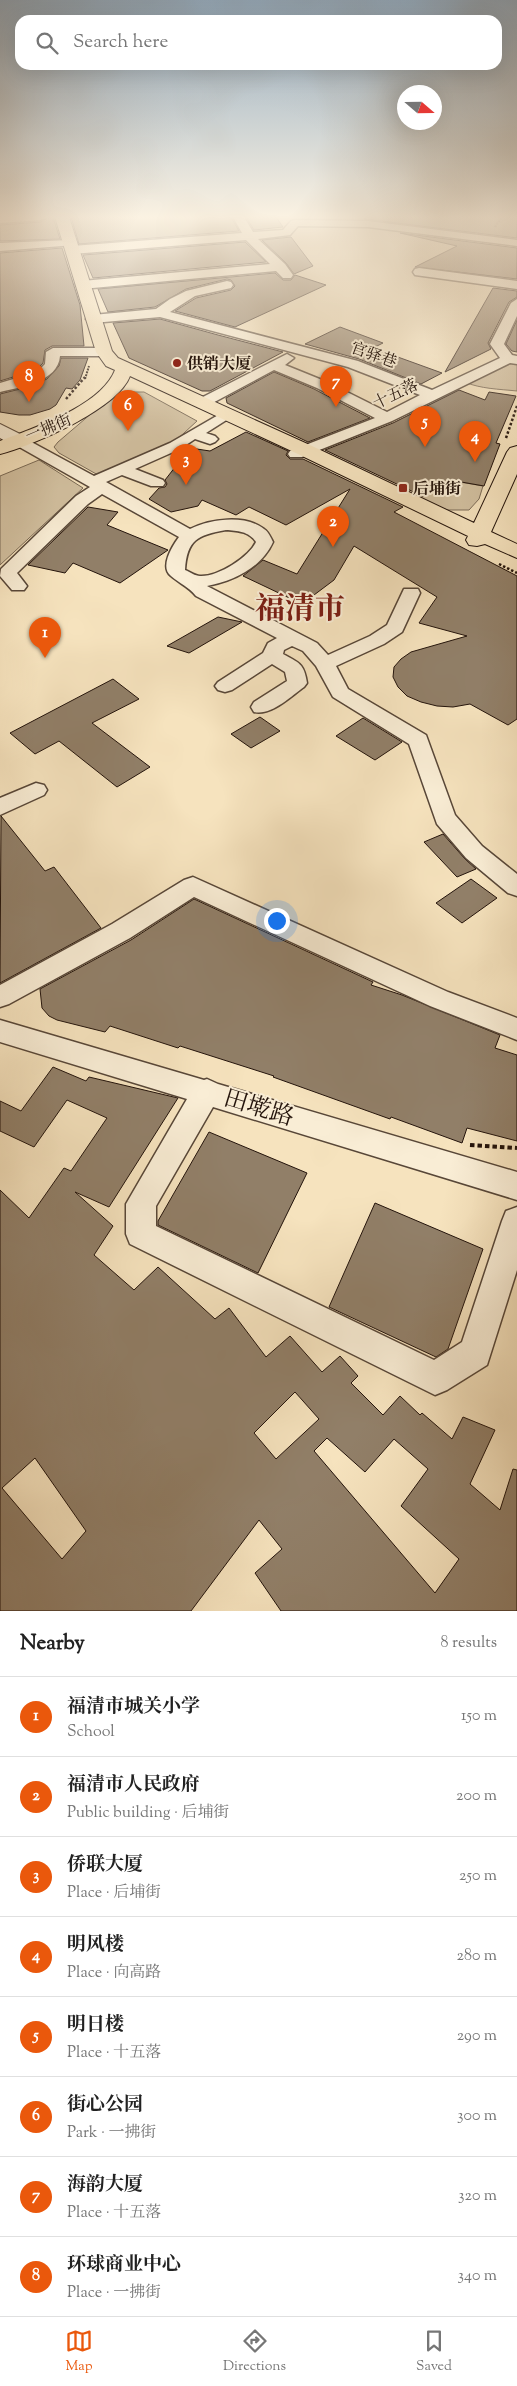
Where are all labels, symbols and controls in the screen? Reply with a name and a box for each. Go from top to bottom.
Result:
search box [15,15,502,70]
icon: search [33,29,61,57]
text: Search here [73,29,168,56]
north arrow [397,85,442,130]
street label: 官驿巷 [347,337,400,375]
place label: 供销大厦 [187,354,251,377]
marker: 供销大厦 [171,357,183,369]
pin: 8 [13,361,45,402]
pin: 7 [320,366,352,407]
street label: 十五落 [369,374,423,416]
pin: 6 [112,390,144,431]
pin: 5 [409,406,441,447]
street label: 一拂街 [22,409,76,449]
pin: 4 [459,421,491,462]
pin: 3 [170,444,202,485]
place label: 后埔街 [413,479,461,502]
marker: 后埔街 [397,482,409,494]
pin: 2 [317,506,349,547]
district label: 福清市 [255,589,345,632]
pin: 1 [29,617,61,658]
your location [264,908,290,934]
street label: 田墘路 [219,1082,298,1136]
text: Nearby [20,1629,85,1659]
text: 8 results [441,1632,497,1655]
text: 福清市城关小学 [67,1694,200,1721]
text: 1 [33,1705,39,1728]
text: 150 m [461,1705,497,1728]
text: School [67,1721,115,1744]
text: 福清市人民政府 [67,1772,200,1799]
text: 2 [32,1785,40,1808]
text: 200 m [456,1785,497,1808]
text: Public building · 后埔街 [67,1802,229,1825]
text: 侨联大厦 [67,1852,143,1879]
text: 3 [33,1865,39,1888]
text: 250 m [459,1865,497,1888]
text: Place · 后埔街 [67,1882,161,1905]
text: 明风楼 [67,1932,124,1959]
text: 4 [32,1945,40,1968]
text: 280 m [456,1945,497,1968]
text: Place · 向高路 [67,1962,161,1985]
text: 明日楼 [67,2012,124,2039]
text: 5 [33,2025,39,2048]
text: 290 m [457,2025,497,2048]
text: Place · 十五落 [67,2042,161,2065]
text: 街心公园 [67,2092,143,2119]
text: 6 [32,2105,40,2128]
text: 300 m [457,2105,497,2128]
text: Park · 一拂街 [67,2122,156,2145]
text: 海韵大厦 [67,2172,143,2199]
text: 7 [32,2185,40,2208]
text: 320 m [458,2185,497,2208]
text: Place · 十五落 [67,2202,161,2225]
text: 环球商业中心 [67,2252,181,2279]
text: 8 [32,2265,40,2288]
text: 340 m [458,2265,497,2288]
text: Place · 一拂街 [67,2282,161,2305]
tab: Map [65,2327,93,2377]
tab: Directions [223,2327,286,2377]
tab: Saved [416,2327,452,2377]

